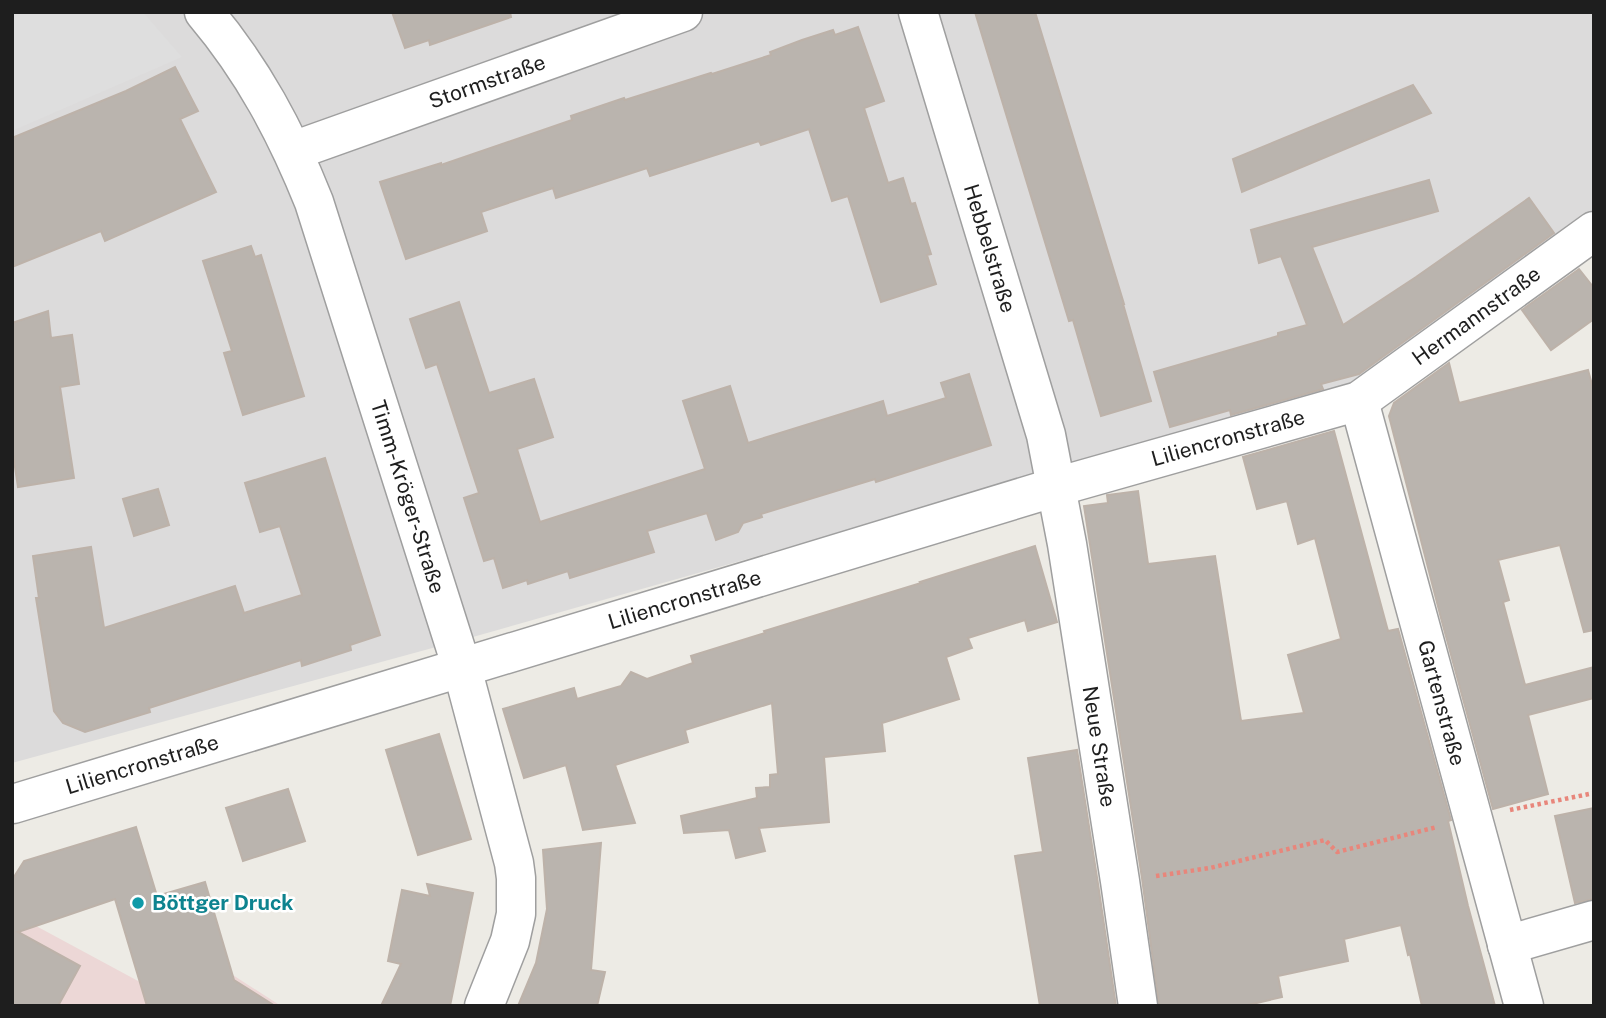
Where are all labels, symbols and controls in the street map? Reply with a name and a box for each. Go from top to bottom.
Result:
street label: Stormstraße [425,49,549,114]
street label: Hebbelstraße [959,181,1021,316]
street label: Hermannstraße [1407,261,1545,370]
street label: Timm-Kröger-Straße [366,397,451,596]
street label: Liliencronstraße [1148,404,1308,471]
street label: Liliencronstraße [605,564,764,634]
street label: Gartenstraße [1413,637,1471,768]
street label: Neue Straße [1078,684,1121,809]
street label: Liliencronstraße [63,729,222,799]
place label: Böttger Druck [152,890,294,915]
marker: Böttger Druck [130,895,146,911]

